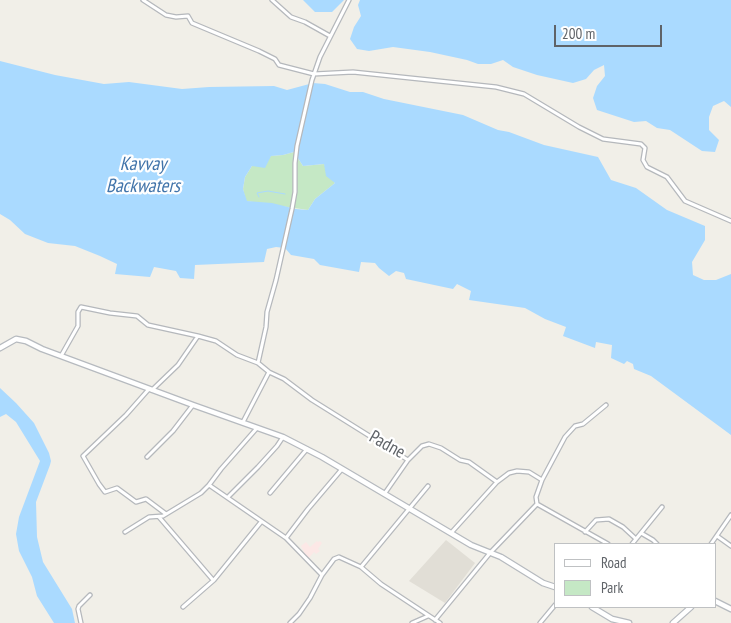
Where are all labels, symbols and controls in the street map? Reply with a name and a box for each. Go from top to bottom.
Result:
scale bar [556,15,664,47]
text: 200 m [562,24,595,43]
water label: Kavvay Backwaters [106,154,180,198]
street label: Padne [365,426,409,464]
legend [554,543,716,608]
text: Road [601,553,627,572]
text: Park [601,578,623,597]

